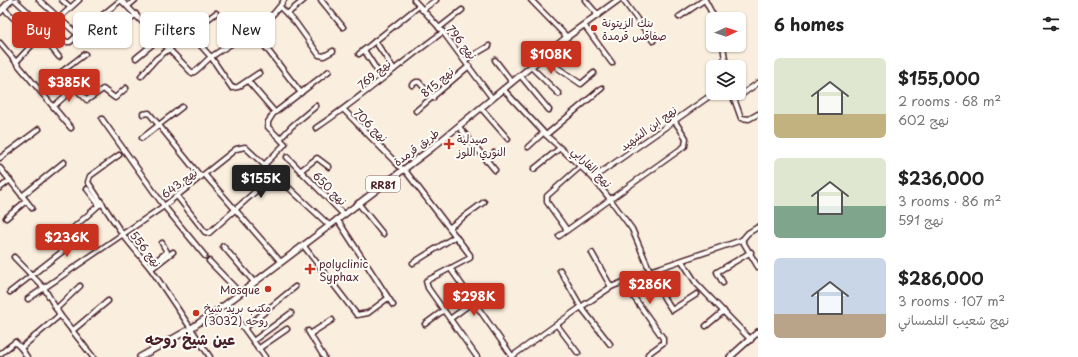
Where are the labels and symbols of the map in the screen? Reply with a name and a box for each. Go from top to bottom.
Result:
north arrow [706,12,746,52]
place label: بنك الزيتونة صفاقس قرمدة [602,14,667,44]
street label: نهج 796 [443,21,481,63]
marker: بنك الزيتونة صفاقس قرمدة [589,23,599,33]
pin: $108K [523,41,579,75]
street label: نهج 769 [354,55,394,93]
street label: نهج 815 [417,63,457,101]
pin: $385K [41,69,97,103]
street label: نهج ابن الشهيد [616,101,680,155]
street label: نهج 706 [350,104,392,146]
street label: طريق قرمدة [390,124,442,170]
place label: صيدلية النوري اللوز [456,130,506,161]
marker: صيدلية النوري اللوز [444,139,454,149]
street label: نهج الفارابي [566,143,616,193]
street label: نهج 643 [157,164,201,202]
pin: $155K [233,165,289,199]
street label: نهج 650 [309,167,351,209]
road number: RR81 [366,176,400,192]
pin: $236K [39,224,95,258]
street label: نهج 556 [126,227,166,271]
place label: polyclinic Syphax [319,255,369,285]
marker: polyclinic Syphax [304,263,316,275]
pin: $286K [622,271,678,305]
place label: Mosque [220,281,260,298]
pin: $298K [446,283,502,317]
marker: Mosque [263,284,273,294]
place label: مكتب بريد شيخ روحه (3032) [204,299,271,329]
marker: مكتب بريد شيخ روحه (3032) [191,308,201,318]
district label: عين شيخ روحه [145,327,235,350]

